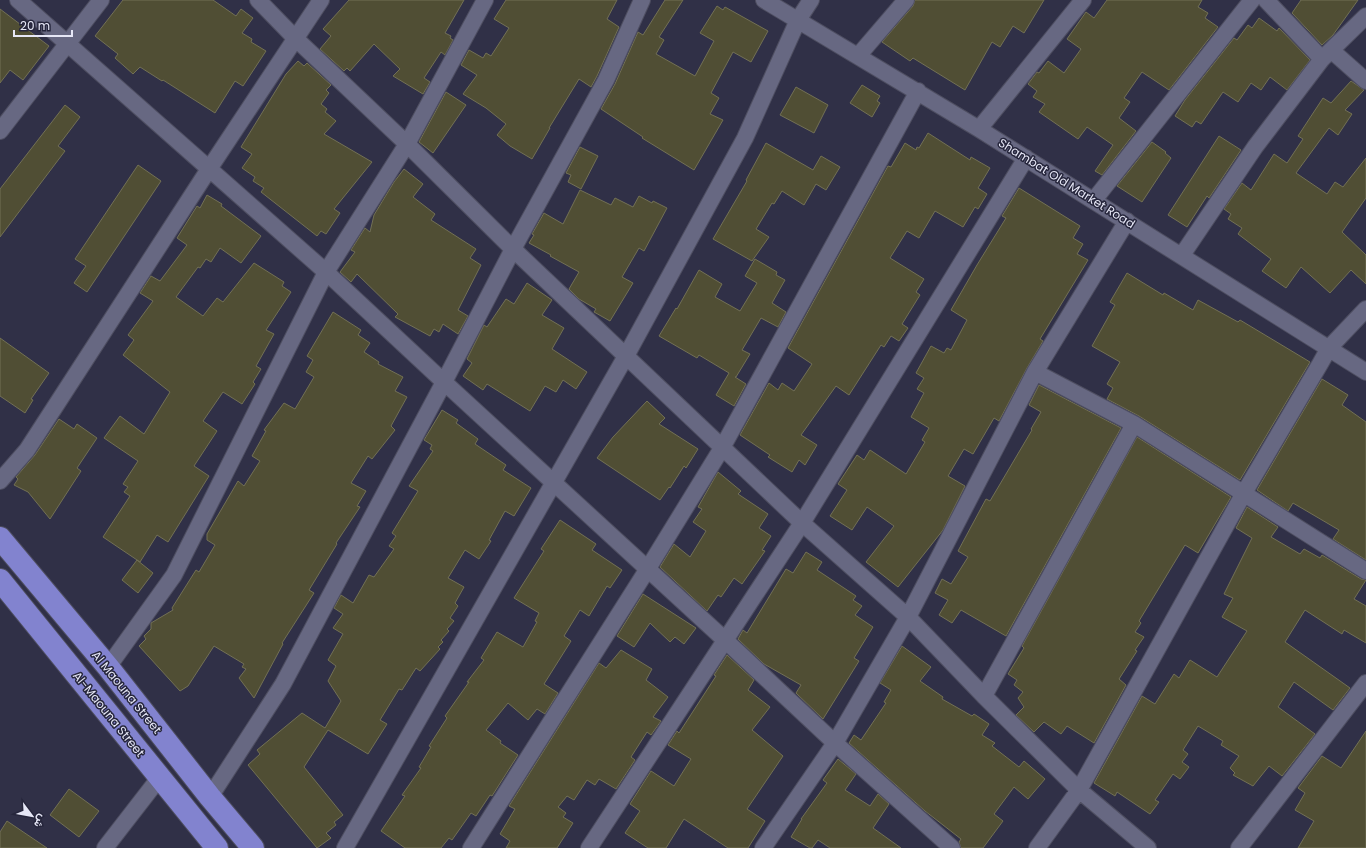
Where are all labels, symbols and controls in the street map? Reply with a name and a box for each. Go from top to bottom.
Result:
scale bar [14,12,72,38]
text: 20 m [20,17,50,34]
street label: Shambat Old Market Road [995,134,1139,232]
street label: Al Maouna Street [88,647,166,737]
street label: Al-Maouna Street [69,668,149,760]
north arrow [12,796,52,836]
text: ش [30,811,51,831]

